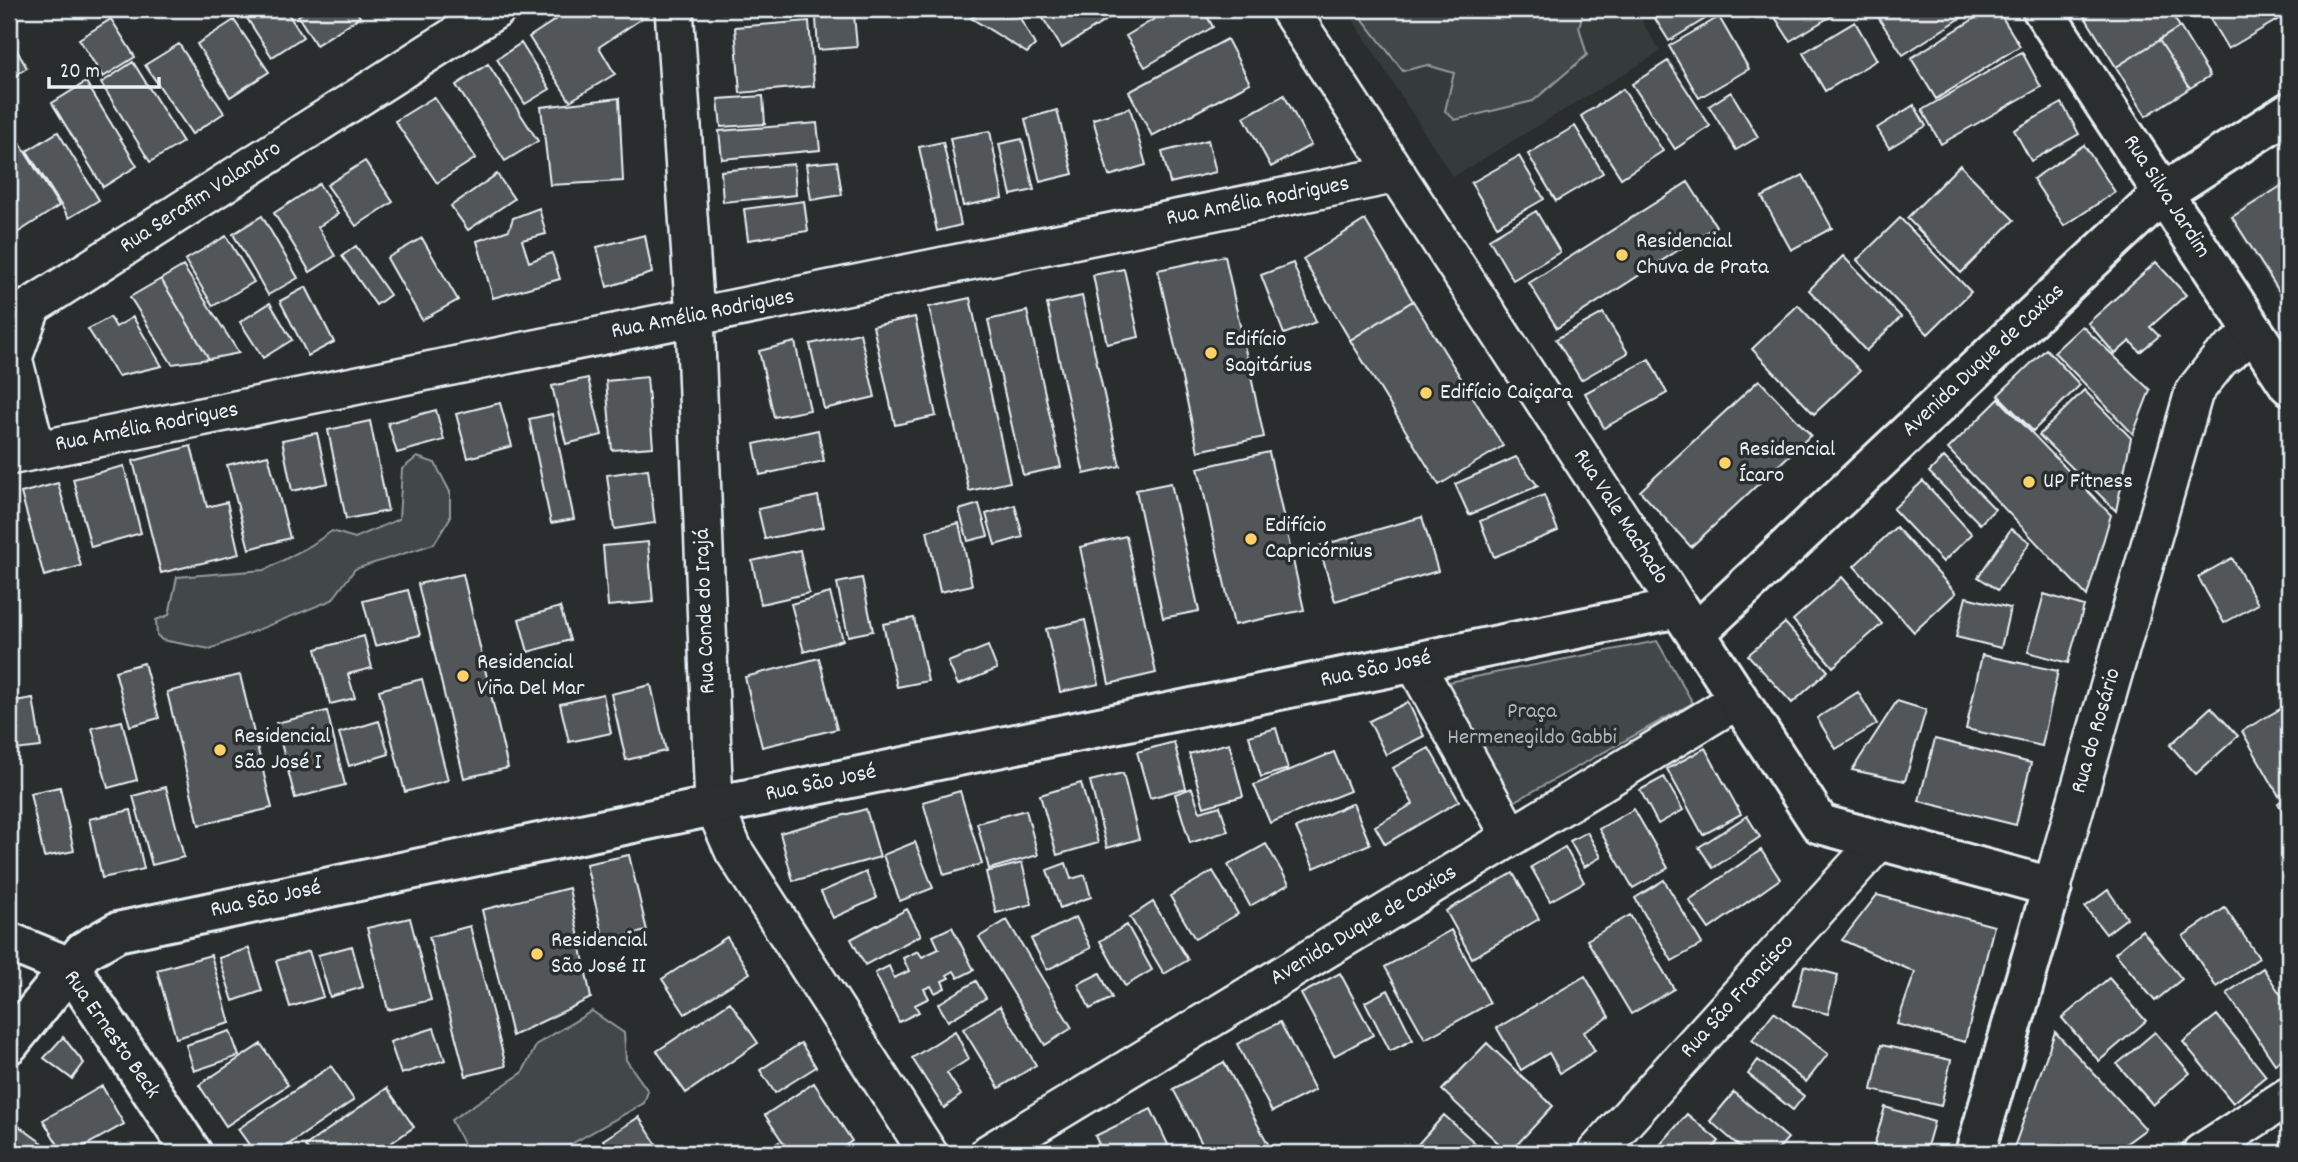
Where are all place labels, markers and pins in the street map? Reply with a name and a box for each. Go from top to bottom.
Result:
place label: Residencial Chuva de Prata [1636,226,1770,285]
marker: Residencial Chuva de Prata [1614,247,1630,263]
place label: Edifício Sagitárius [1225,324,1313,383]
marker: Edifício Sagitárius [1203,345,1219,361]
place label: Edifício Caiçara [1440,377,1574,410]
marker: Edifício Caiçara [1418,385,1434,401]
place label: Residencial Ícaro [1739,434,1836,493]
marker: Residencial Ícaro [1717,455,1733,471]
place label: UP Fitness [2043,466,2133,499]
marker: UP Fitness [2021,474,2037,490]
place label: Edifício Capricórnius [1265,510,1373,569]
marker: Edifício Capricórnius [1243,531,1259,547]
place label: Residencial Viña Del Mar [477,647,585,706]
marker: Residencial Viña Del Mar [455,668,471,684]
place label: Residencial São José I [234,721,331,780]
marker: Residencial São José I [212,742,228,758]
place label: Residencial São José II [551,925,648,984]
marker: Residencial São José II [529,946,545,962]

